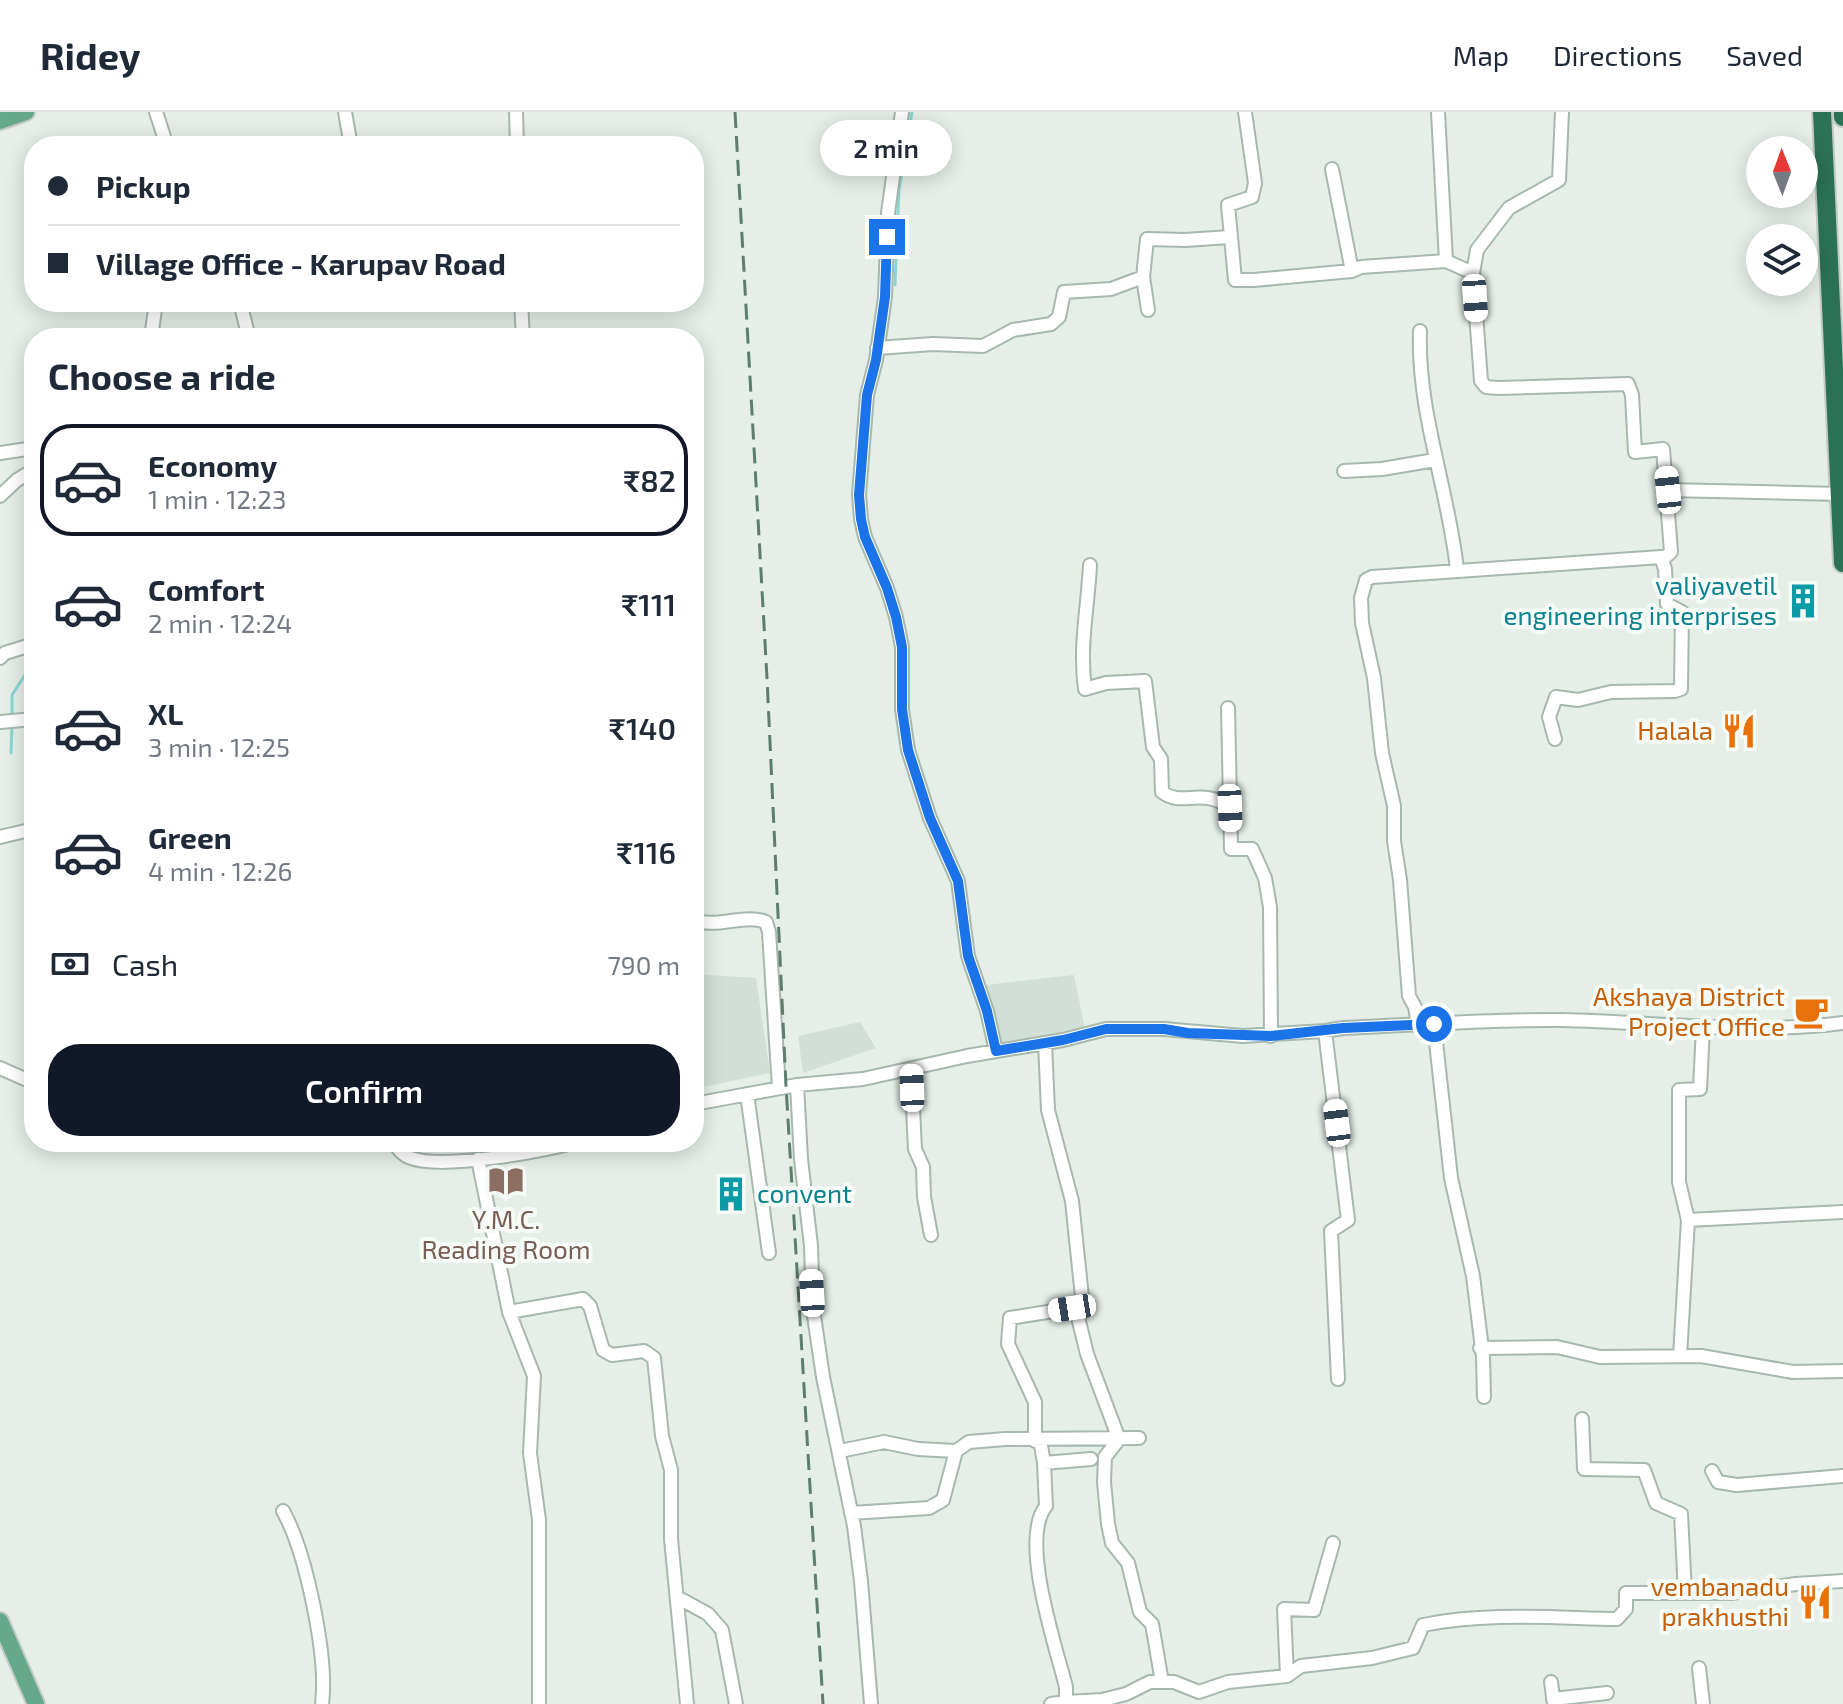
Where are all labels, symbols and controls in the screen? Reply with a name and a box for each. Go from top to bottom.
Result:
text: Ridey [40,32,141,78]
text: Map [1453,38,1509,72]
text: Directions [1553,38,1682,72]
text: Saved [1726,38,1803,72]
callout: 2 min [821,121,953,177]
text: 2 min [853,132,919,163]
north arrow [1746,136,1818,208]
map controls [1746,136,1818,296]
text: Pickup [96,168,191,204]
route end [869,219,905,255]
button: layers [1746,224,1818,296]
text: Village Office - Karupav Road [96,245,506,281]
car [1461,273,1489,323]
text: Choose a ride [48,354,276,397]
icon: car [52,444,124,516]
text: Economy [148,447,277,483]
text: ₹82 [623,462,676,498]
car [1654,465,1682,515]
text: 1 min · 12:23 [148,483,286,514]
icon: car [52,568,124,640]
place label: valiyavetil engineering interprises [1503,569,1777,630]
text: Comfort [148,571,265,607]
building icon: valiyavetil engineering interprises [1784,582,1822,620]
text: ₹111 [621,586,676,622]
text: 2 min · 12:24 [148,607,292,638]
icon: car [52,692,124,764]
text: XL [148,695,183,731]
text: ₹140 [609,710,676,746]
restaurant icon: Halala [1720,712,1758,750]
place label: Halala [1637,714,1713,745]
text: 3 min · 12:25 [148,731,290,762]
car [1217,784,1243,832]
icon: car [52,816,124,888]
text: Green [148,819,232,855]
text: ₹116 [616,834,676,870]
text: 4 min · 12:26 [148,855,292,886]
icon: cash [48,942,92,986]
text: Cash [112,946,178,982]
text: 790 m [608,949,680,980]
place label: Akshaya District Project Office [1593,980,1785,1041]
cafe icon: Akshaya District Project Office [1792,993,1830,1031]
route start [1416,1006,1452,1042]
button: Confirm [48,1044,680,1136]
car [899,1064,925,1112]
car [1322,1098,1352,1148]
library icon: Y.M.C. Reading Room [487,1162,525,1200]
building icon: convent [712,1175,750,1213]
place label: convent [757,1177,852,1208]
place label: Y.M.C. Reading Room [421,1203,591,1264]
car [799,1268,825,1318]
car [1046,1292,1098,1324]
place label: vembanadu prakhusthi [1650,1570,1789,1631]
restaurant icon: vembanadu prakhusthi [1796,1583,1834,1621]

